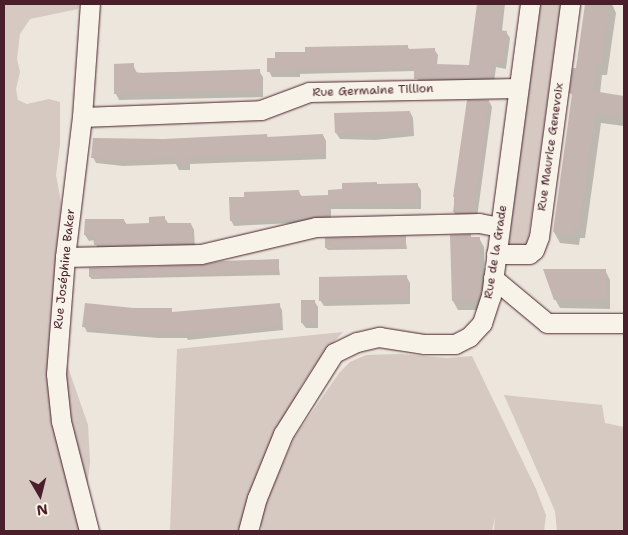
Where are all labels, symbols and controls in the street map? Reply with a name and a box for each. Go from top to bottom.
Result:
street label: Rue Germaine Tillion [312,82,434,100]
street label: Rue Maurice Genevoix [535,82,567,212]
street label: Rue de la Grade [481,204,511,300]
street label: Rue Joséphine Baker [52,208,78,330]
north arrow [15,470,65,520]
text: N [35,500,49,520]

